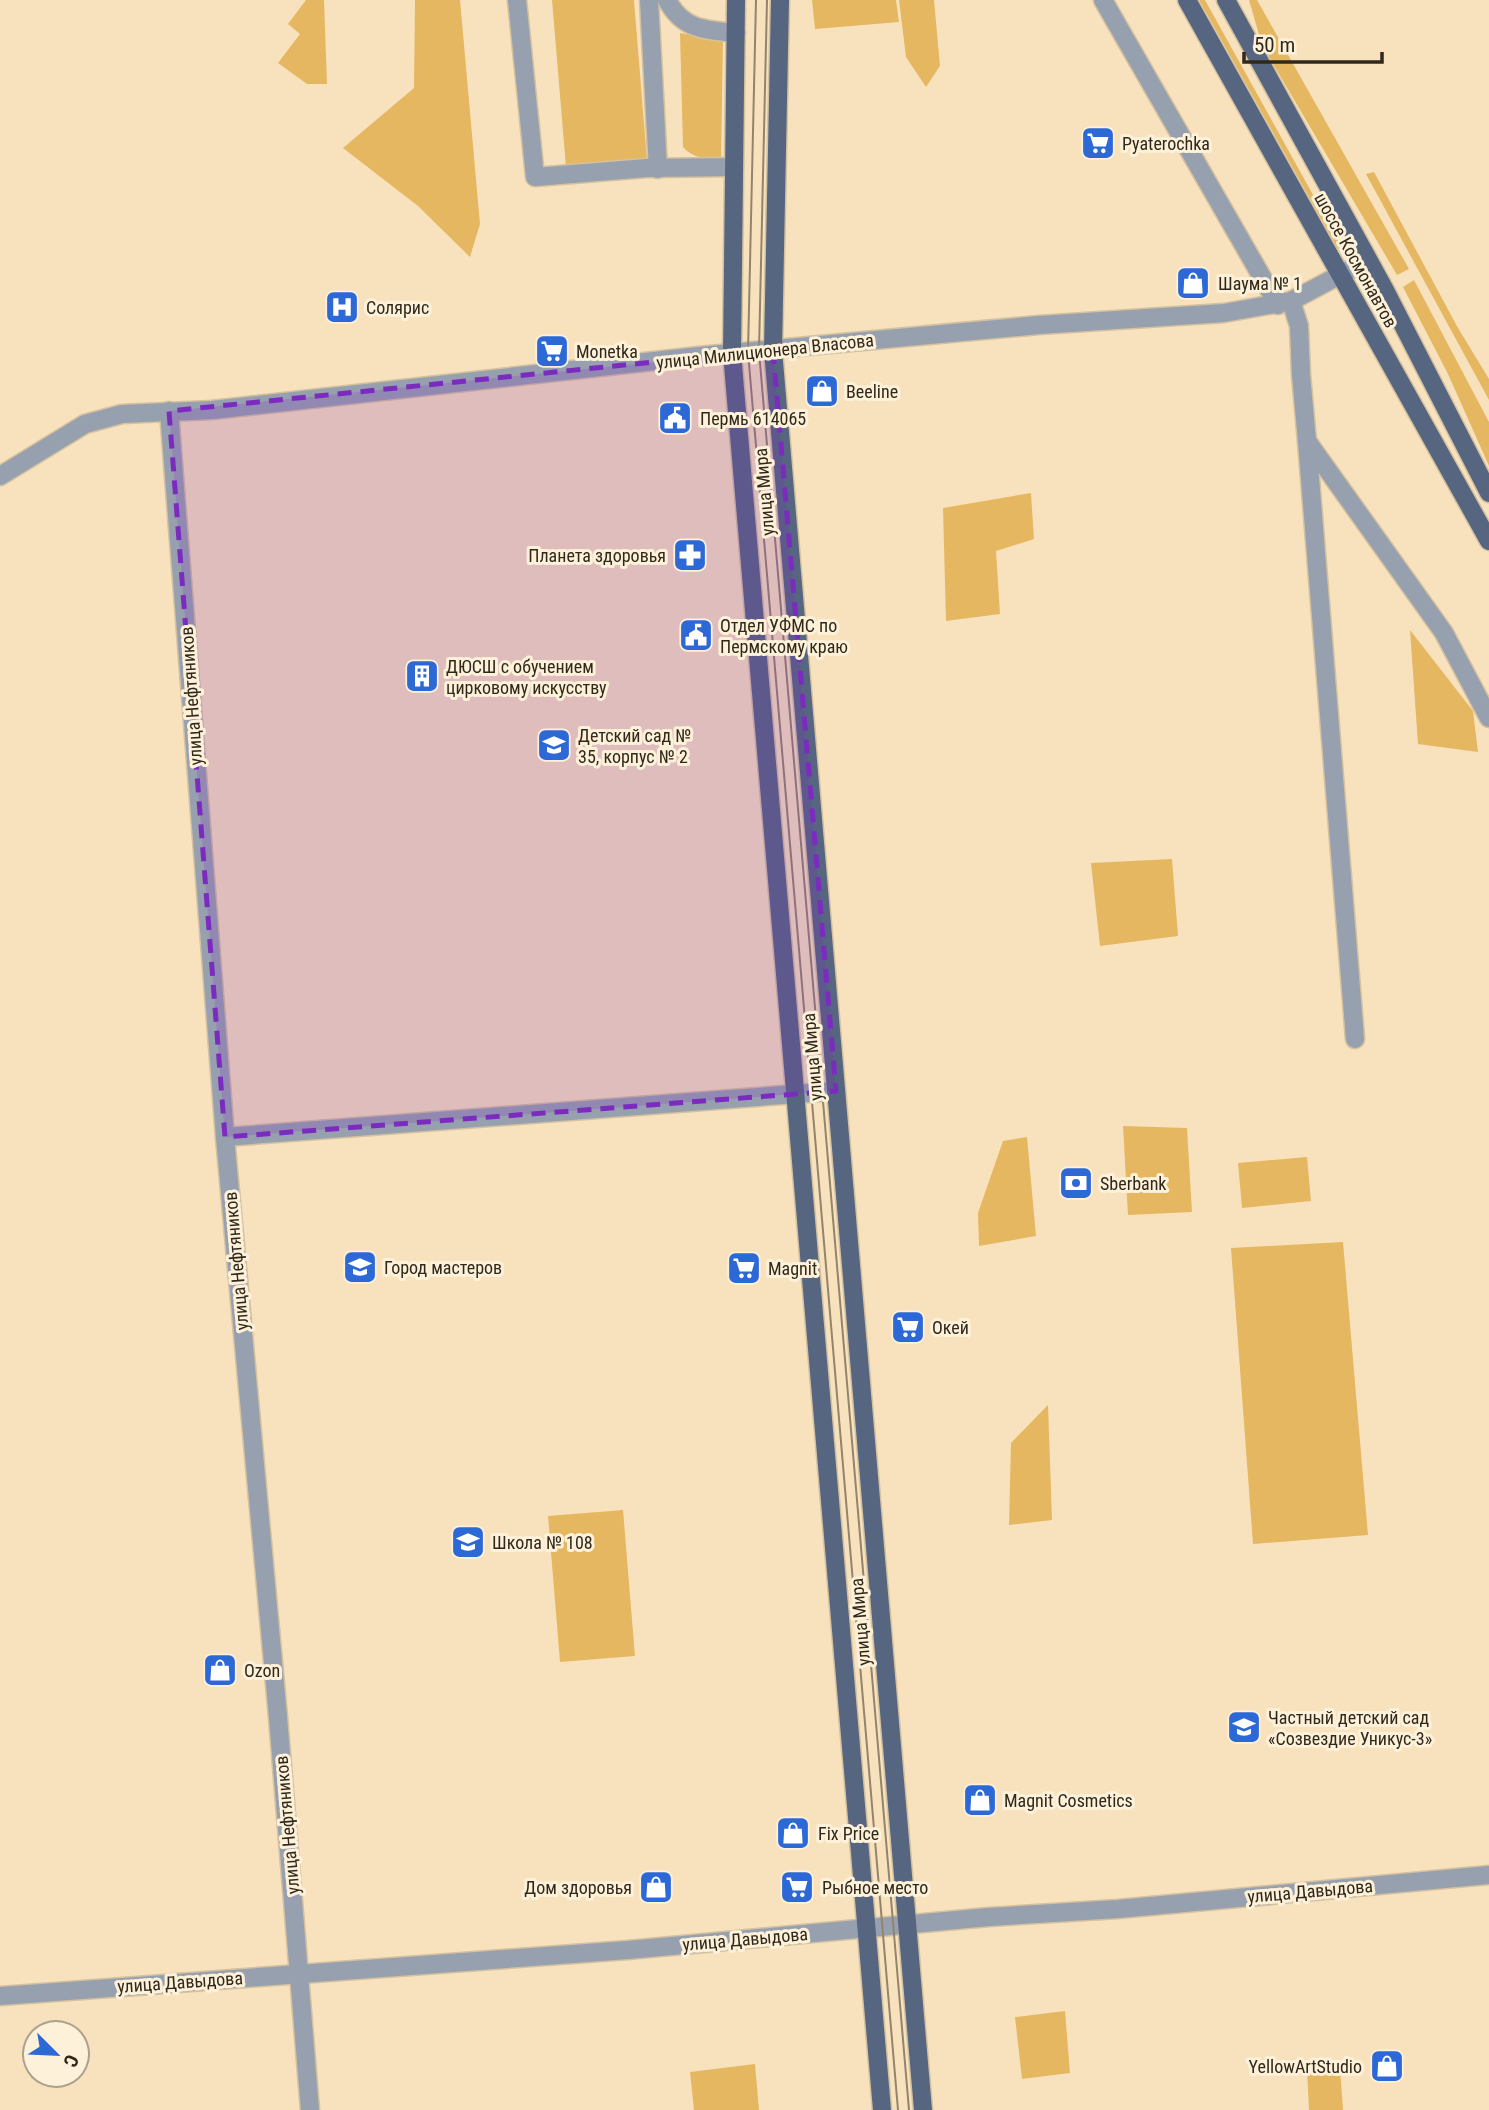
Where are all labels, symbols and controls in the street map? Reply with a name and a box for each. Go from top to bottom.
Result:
scale bar [1244,21,1382,65]
text: 50 m [1254,33,1295,57]
supermarket icon: Pyaterochka [1079,124,1117,162]
place label: Pyaterochka [1122,133,1210,154]
street label: шоссе Космонавтов [1310,189,1402,331]
shop icon: Шаума № 1 [1174,264,1212,302]
place label: Шаума № 1 [1218,273,1302,294]
hospital icon: Солярис [323,288,361,326]
place label: Солярис [366,297,429,318]
street label: улица Милиционера Власова [655,329,875,373]
supermarket icon: Monetka [533,332,571,370]
place label: Monetka [576,341,638,362]
shop icon: Beeline [803,372,841,410]
place label: Beeline [846,381,898,402]
public building icon: Пермь 614065 [656,399,694,437]
place label: Пермь 614065 [700,408,806,429]
street label: улица Мира [750,447,778,537]
pharmacy icon: Планета здоровья [671,536,709,574]
place label: Планета здоровья [528,545,666,566]
place label: Отдел УФМС по Пермскому краю [720,615,848,657]
public building icon: Отдел УФМС по Пермскому краю [677,616,715,654]
street label: улица Нефтяников [176,626,206,766]
place label: ДЮСШ с обучением цирковому искусству [446,656,607,698]
building icon: ДЮСШ с обучением цирковому искусству [403,657,441,695]
place label: Детский сад № 35, корпус № 2 [578,725,691,767]
school or university icon: Детский сад № 35, корпус № 2 [535,726,573,764]
street label: улица Мира [798,1012,826,1102]
bank icon: Sberbank [1057,1164,1095,1202]
place label: Sberbank [1100,1173,1166,1194]
street label: улица Нефтяников [219,1191,253,1331]
school or university icon: Город мастеров [341,1248,379,1286]
supermarket icon: Magnit [725,1249,763,1287]
place label: Город мастеров [384,1257,502,1278]
place label: Magnit [768,1258,817,1279]
supermarket icon: Окей [889,1308,927,1346]
place label: Окей [932,1317,969,1338]
school or university icon: Школа № 108 [449,1523,487,1561]
place label: Школа № 108 [492,1532,593,1553]
street label: улица Мира [846,1577,874,1667]
shop icon: Ozon [201,1651,239,1689]
place label: Ozon [244,1660,280,1681]
place label: Частный детский сад «Созвездие Уникус-3» [1268,1707,1432,1749]
school or university icon: Частный детский сад «Созвездие Уникус-3» [1225,1708,1263,1746]
street label: улица Нефтяников [270,1755,304,1895]
shop icon: Magnit Cosmetics [961,1781,999,1819]
place label: Magnit Cosmetics [1004,1790,1133,1811]
shop icon: Fix Price [774,1814,812,1852]
place label: Fix Price [818,1823,879,1844]
shop icon: Дом здоровья [637,1868,675,1906]
supermarket icon: Рыбное место [778,1868,816,1906]
street label: улица Давыдова [1246,1875,1374,1907]
place label: Дом здоровья [524,1877,632,1898]
place label: Рыбное место [822,1877,928,1898]
street label: улица Давыдова [681,1923,809,1955]
street label: улица Давыдова [116,1967,244,1997]
north arrow [21,2019,91,2089]
shop icon: YellowArtStudio [1368,2047,1406,2085]
text: С [58,2051,84,2070]
place label: YellowArtStudio [1249,2056,1362,2077]

